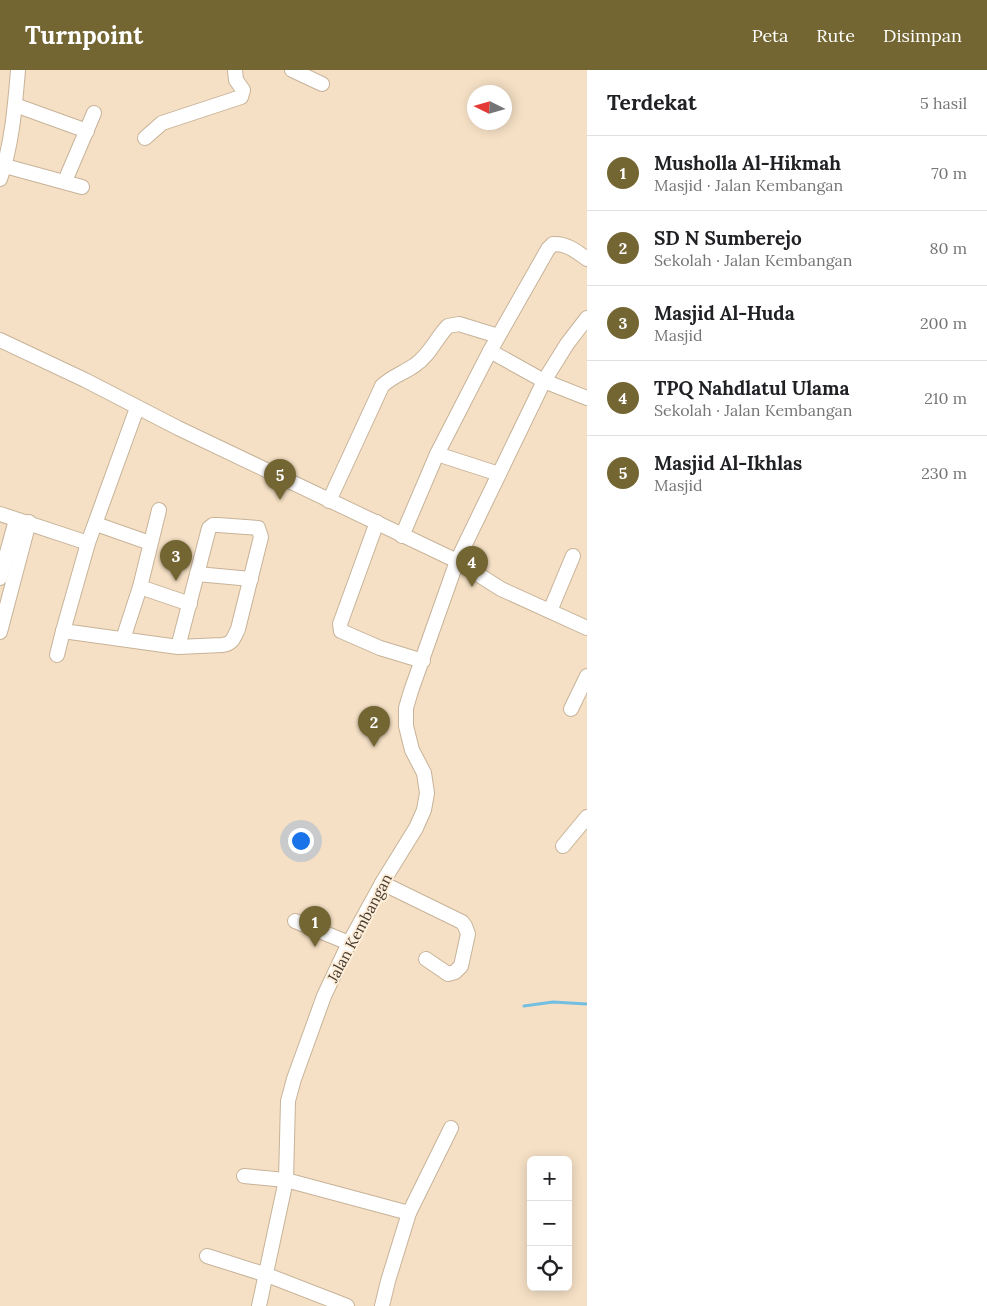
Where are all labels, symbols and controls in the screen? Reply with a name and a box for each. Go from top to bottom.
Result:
text: Turnpoint [25,20,143,51]
text: Peta [752,24,788,47]
text: Rute [816,24,855,47]
text: Disimpan [883,24,962,47]
north arrow [467,85,512,130]
text: Terdekat [607,89,697,116]
text: 5 hasil [920,93,967,113]
text: Musholla Al-Hikmah [654,151,841,175]
text: 1 [620,163,626,183]
text: 70 m [931,163,967,183]
text: Masjid · Jalan Kembangan [654,175,843,195]
text: SD N Sumberejo [654,226,802,250]
text: 2 [619,238,627,258]
text: 80 m [930,238,967,258]
text: Sekolah · Jalan Kembangan [654,250,852,270]
text: Masjid Al-Huda [654,301,795,325]
text: 3 [619,313,627,333]
text: 200 m [920,313,967,333]
text: Masjid [654,325,703,345]
text: TPQ Nahdlatul Ulama [654,376,849,400]
text: 4 [619,388,627,408]
text: 210 m [924,388,967,408]
text: Sekolah · Jalan Kembangan [654,400,852,420]
text: Masjid Al-Ikhlas [654,451,802,475]
pin: 5 [264,459,296,500]
text: 5 [619,463,627,483]
text: 230 m [921,463,967,483]
text: Masjid [654,475,703,495]
pin: 3 [160,540,192,581]
pin: 4 [456,546,488,587]
pin: 2 [358,706,390,747]
your location [288,828,314,854]
street label: Jalan Kembangan [322,870,396,986]
pin: 1 [299,906,331,947]
map controls [527,1156,572,1291]
button: + [527,1156,572,1201]
button: − [527,1201,572,1246]
button: locate [527,1246,572,1291]

